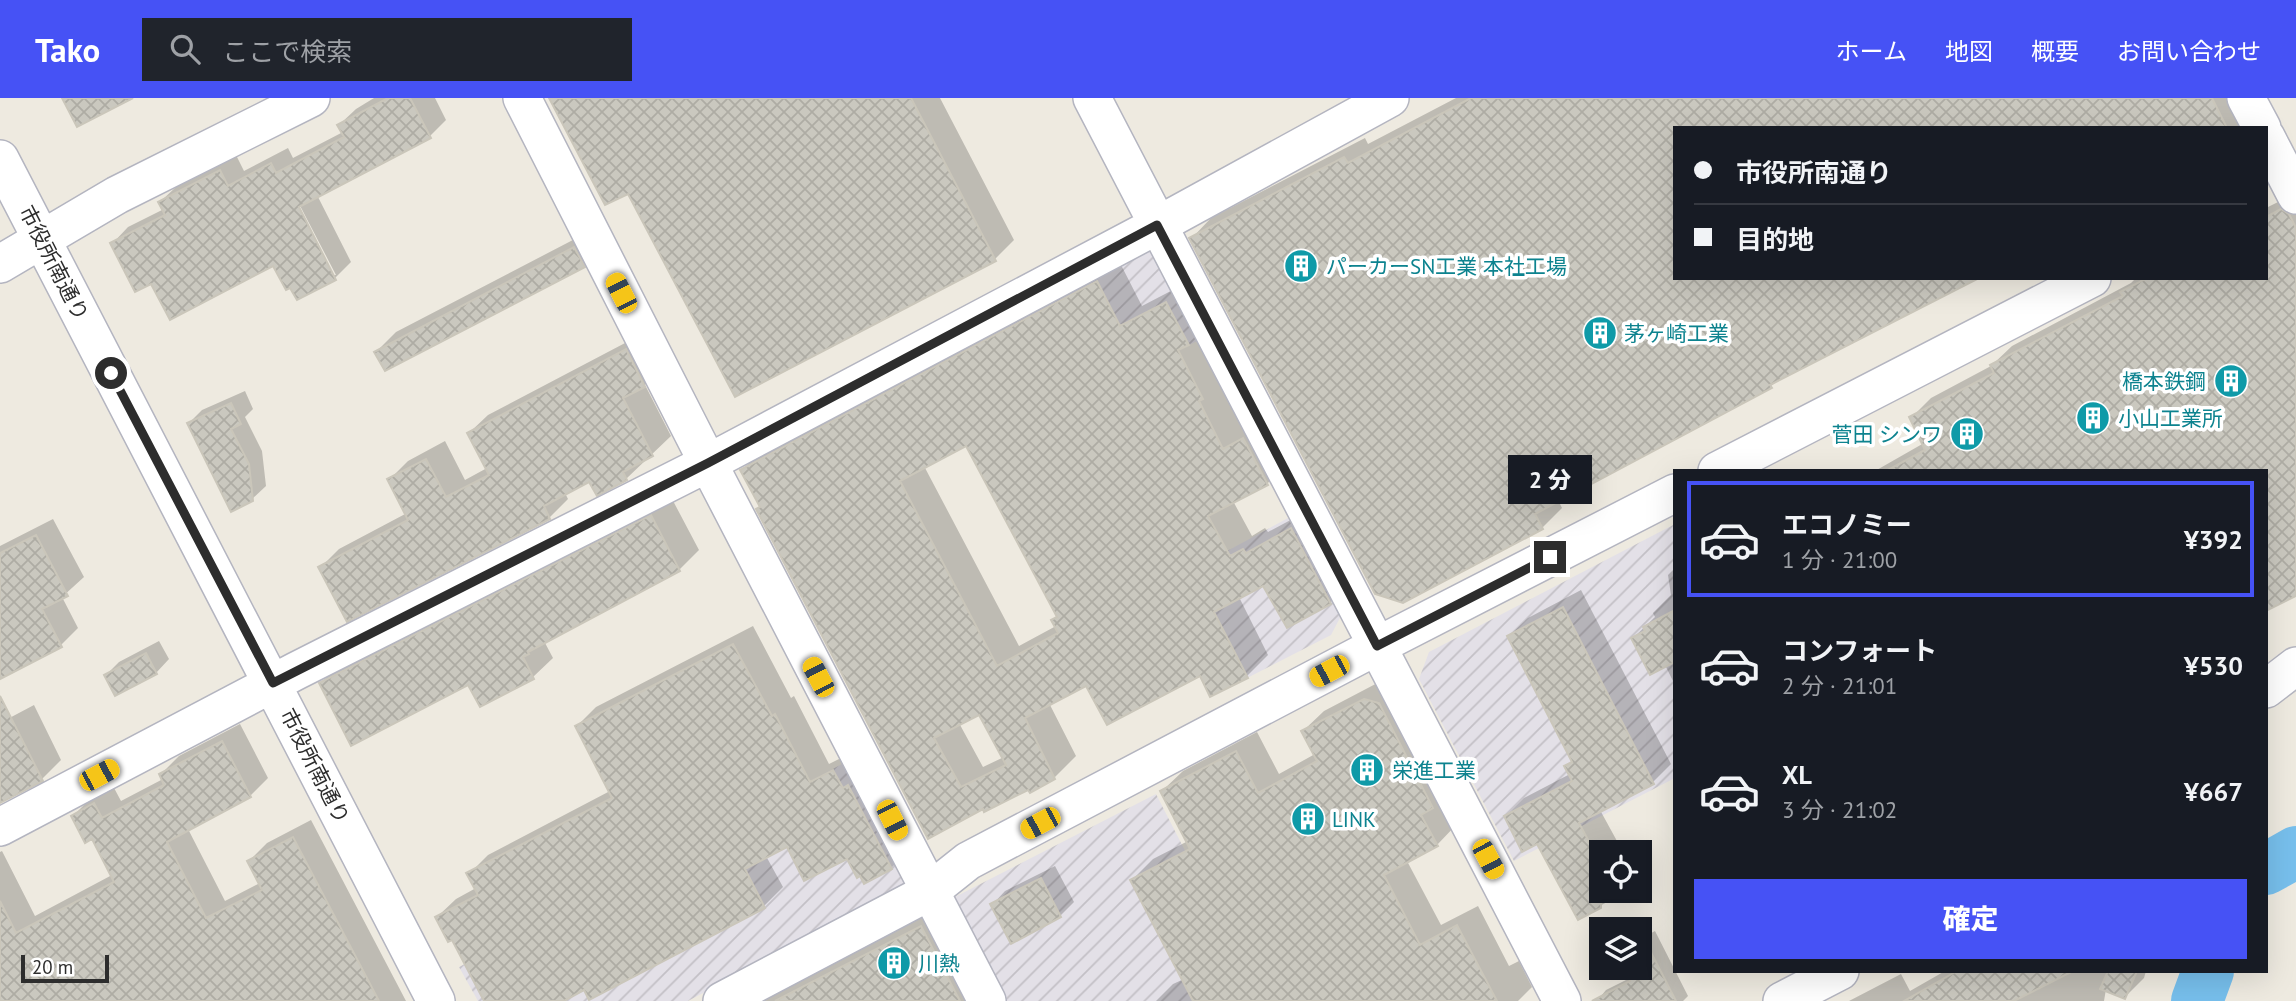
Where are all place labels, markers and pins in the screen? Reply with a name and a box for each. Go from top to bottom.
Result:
building icon: パーカーSN工業 本社工場 [1282,247,1320,285]
place label: パーカーSN工業 本社工場 [1326,253,1567,280]
building icon: 茅ヶ崎工業 [1581,314,1619,352]
place label: 茅ヶ崎工業 [1624,320,1729,347]
building icon: 橋本鉄鋼 [2212,362,2250,400]
place label: 橋本鉄鋼 [2122,368,2206,395]
building icon: 小山工業所 [2074,399,2112,437]
place label: 小山工業所 [2118,405,2223,432]
building icon: 菅田 シンワ [1948,415,1986,453]
place label: 菅田 シンワ [1831,421,1942,448]
building icon: 栄進工業 [1348,751,1386,789]
place label: 栄進工業 [1392,757,1476,784]
building icon: LINK [1289,800,1327,838]
place label: LINK [1332,806,1376,833]
building icon: 川熱 [875,944,913,982]
place label: 川熱 [918,950,960,977]

